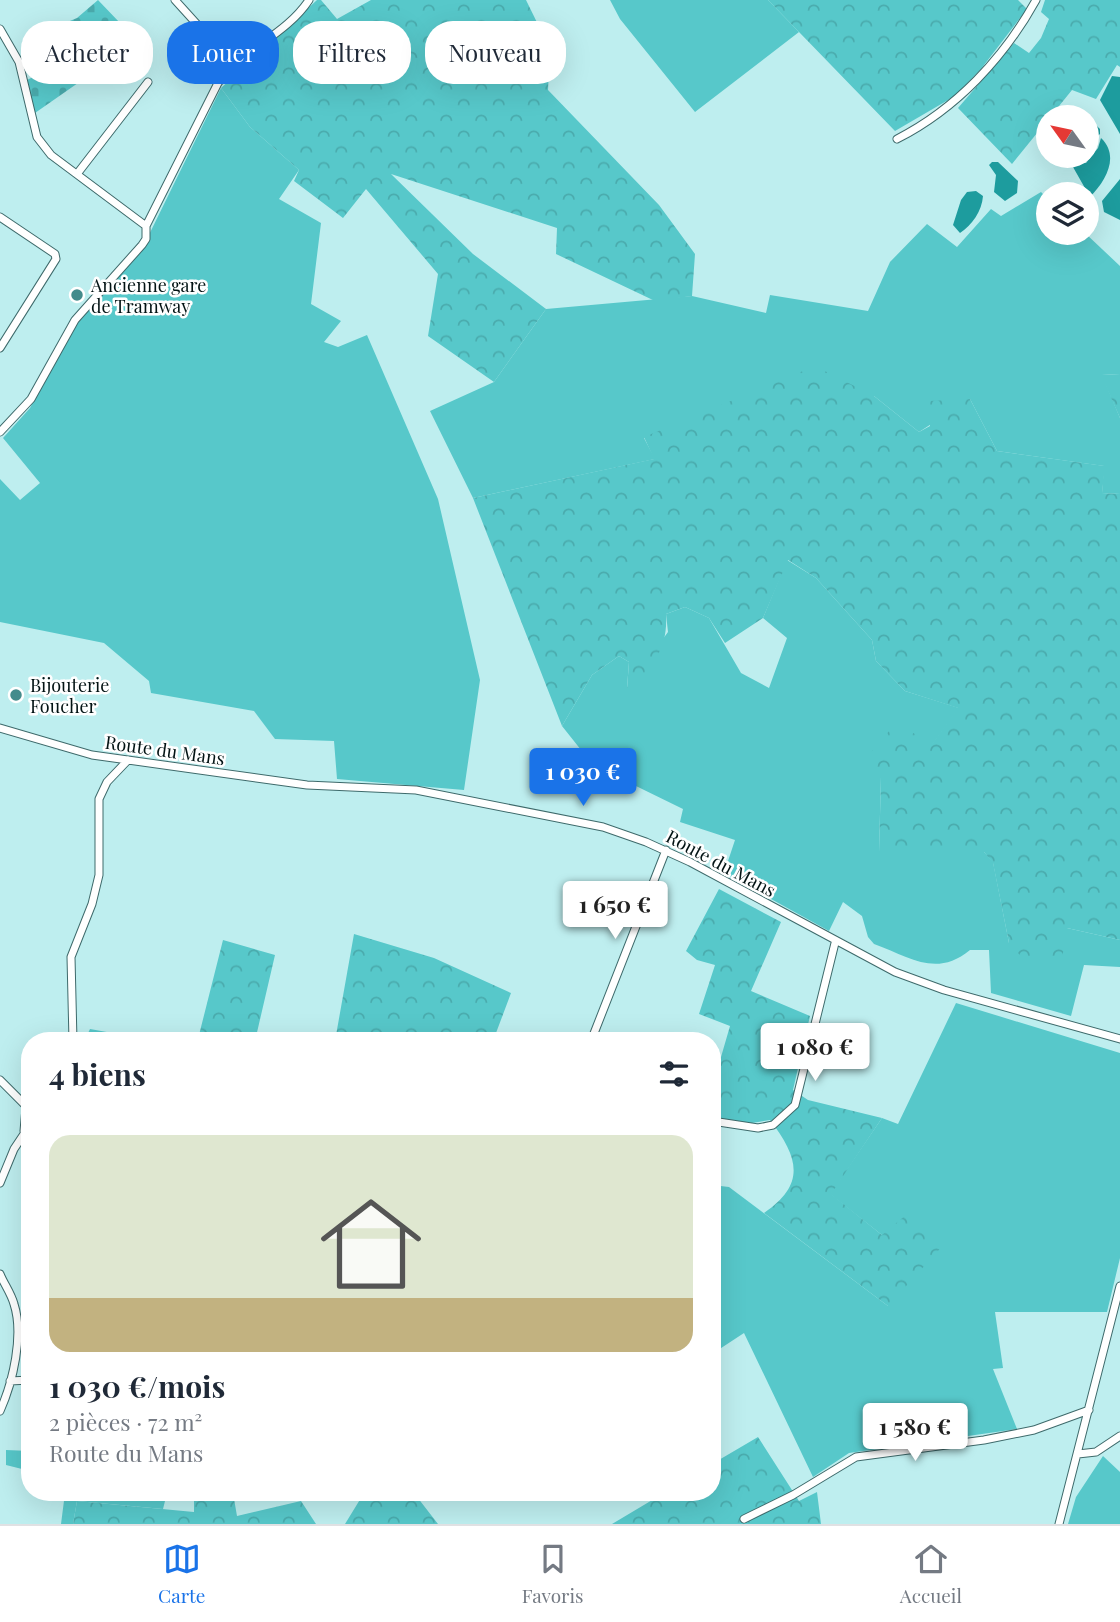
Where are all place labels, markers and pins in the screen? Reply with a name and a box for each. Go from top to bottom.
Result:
place label: Ancienne gare de Tramway [90,273,206,318]
marker: Ancienne gare de Tramway [69,287,85,303]
place label: Bijouterie Foucher [30,673,109,718]
marker: Bijouterie Foucher [8,687,24,703]
pin: 1 030 € [518,748,648,808]
pin: 1 650 € [550,881,680,941]
pin: 1 080 € [750,1024,880,1083]
pin: 1 580 € [850,1404,980,1463]

